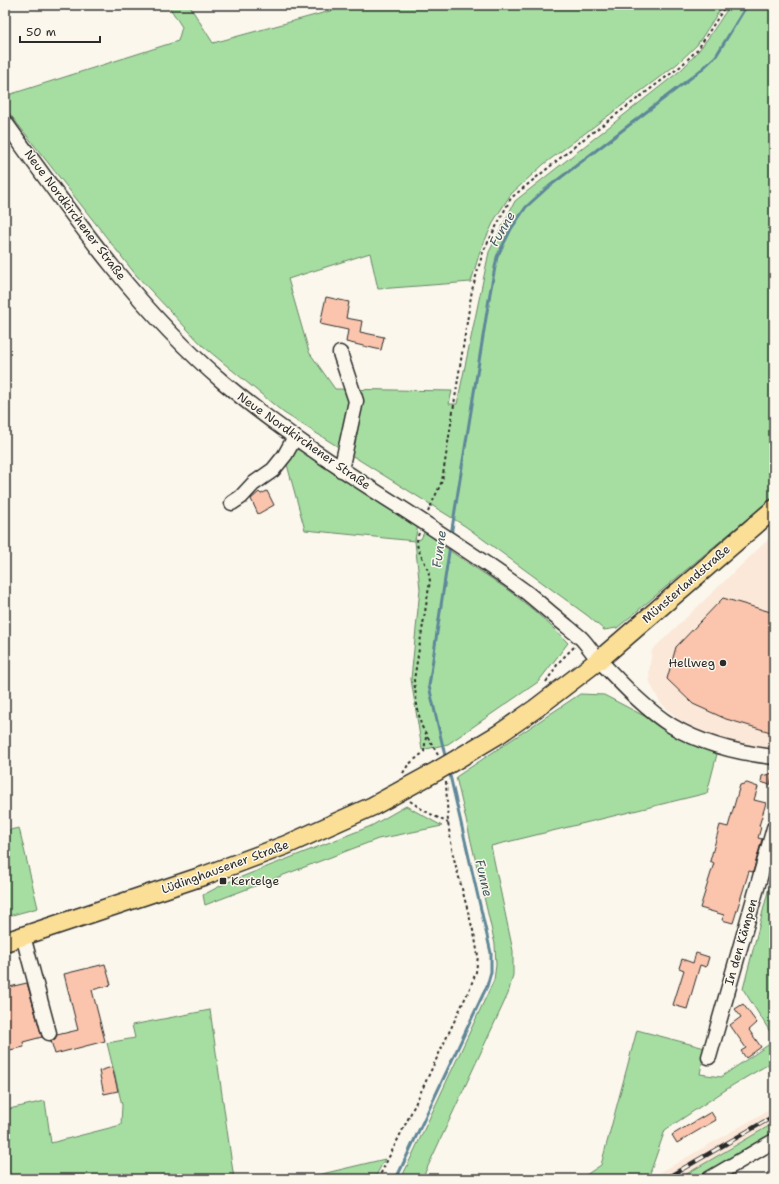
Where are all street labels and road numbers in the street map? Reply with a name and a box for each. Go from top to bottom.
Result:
street label: Neue Nordkirchener Straße [21,147,129,284]
street label: Neue Nordkirchener Straße [234,389,374,493]
street label: Münsterlandstraße [639,541,734,627]
street label: Lüdinghausener Straße [159,836,291,898]
street label: In den Kämpen [721,897,761,987]

